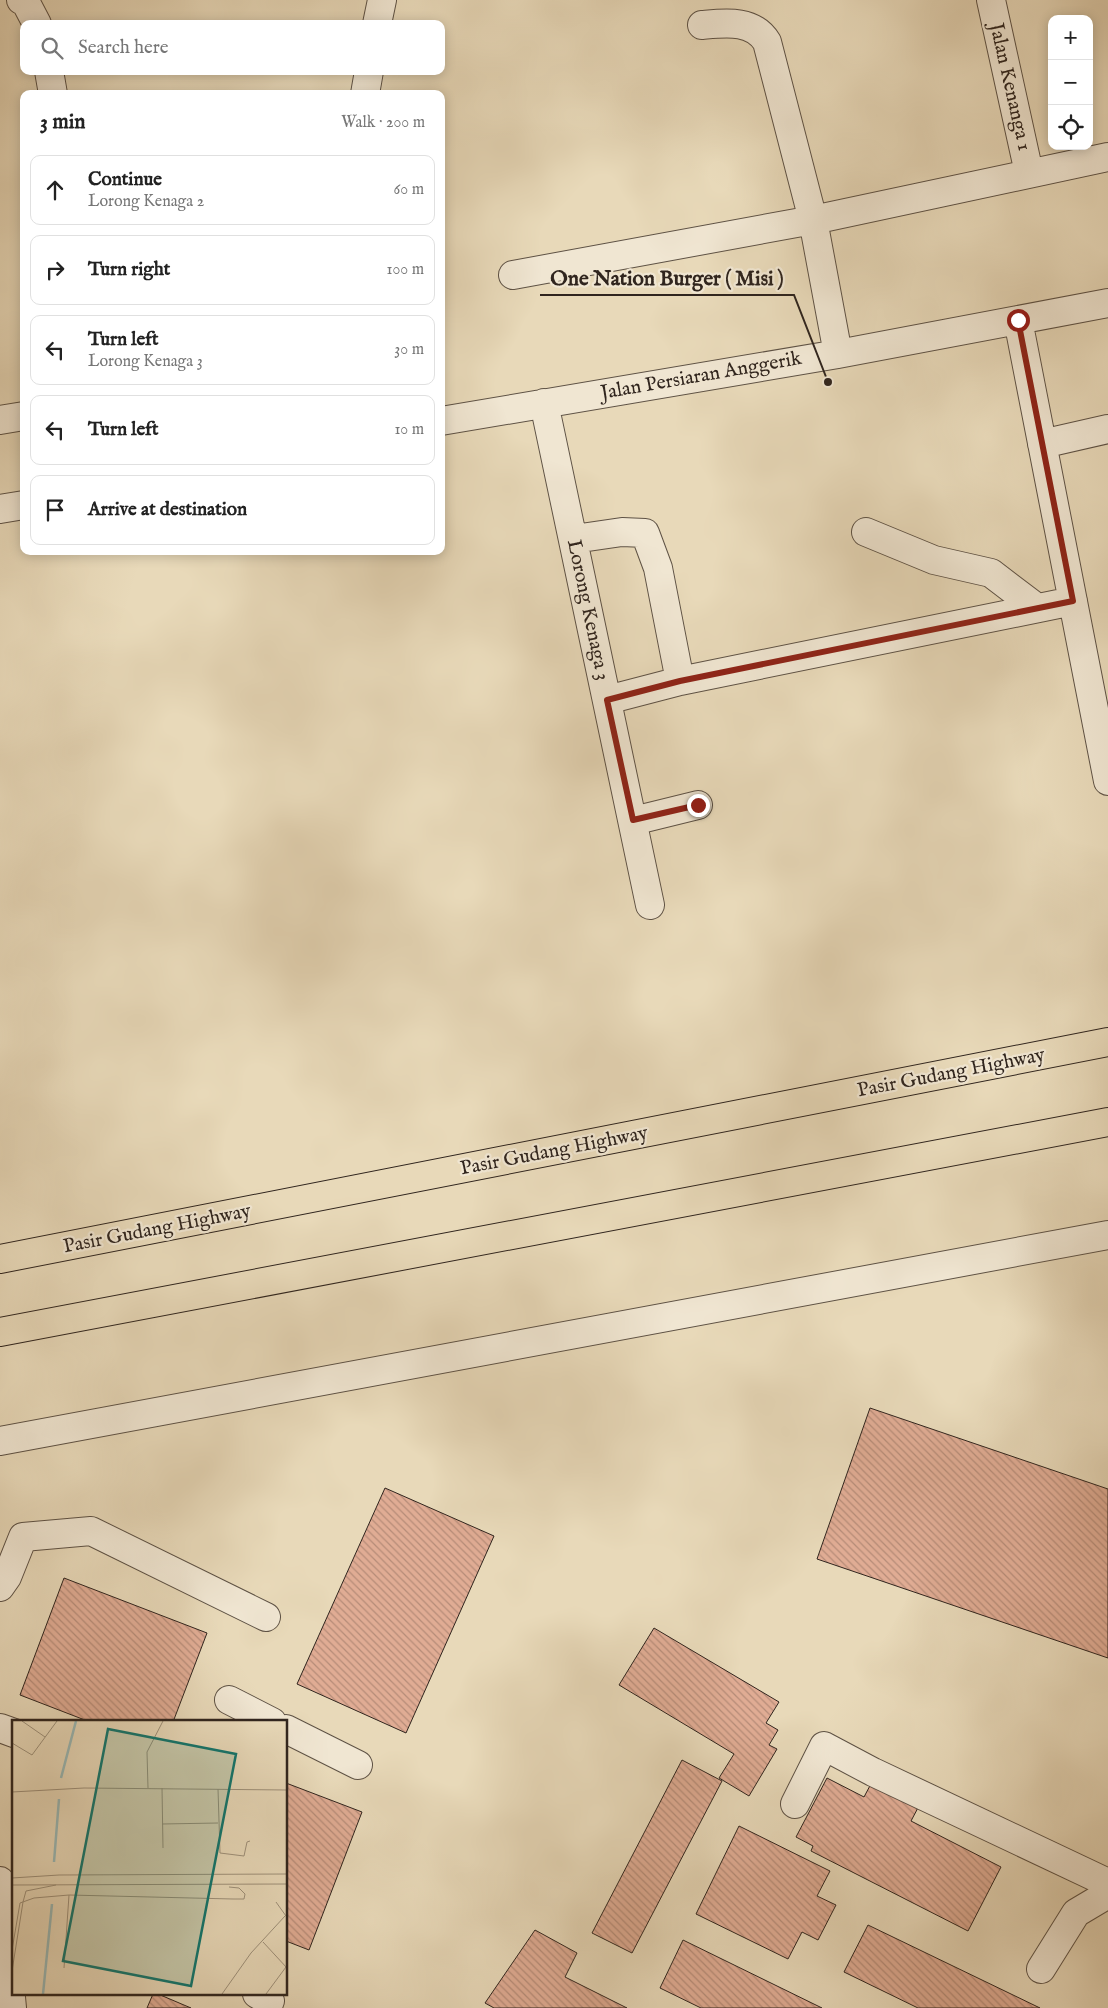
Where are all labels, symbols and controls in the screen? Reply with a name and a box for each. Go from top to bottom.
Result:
map controls [1048,15,1093,150]
button: + [1048,15,1093,60]
street label: Jalan Kenanga 1 [983,19,1037,153]
search box [20,20,445,75]
icon: search [38,34,66,62]
text: Search here [78,36,169,60]
button: − [1048,60,1093,105]
button: locate [1048,105,1093,150]
text: 3 min [40,109,85,136]
text: Walk · 200 m [341,113,425,133]
text: Continue [88,168,162,192]
icon: ahead [41,176,69,204]
text: 60 m [394,180,424,200]
text: Lorong Kenaga 2 [88,192,204,212]
icon: right [41,256,69,284]
text: Turn right [88,258,170,282]
callout: One Nation Burger ( Misi ) [540,259,794,295]
text: 100 m [387,260,424,280]
text: One Nation Burger ( Misi ) [550,266,784,293]
route start [1007,309,1030,332]
text: Turn left [88,328,159,352]
icon: left [41,336,69,364]
text: 30 m [394,340,424,360]
street label: Jalan Persiaran Anggerik [597,346,804,406]
text: Lorong Kenaga 3 [88,352,203,372]
icon: left [41,416,69,444]
text: Turn left [88,418,159,442]
text: 10 m [394,420,424,440]
icon: arrive [41,496,69,524]
text: Arrive at destination [88,498,247,522]
street label: Lorong Kenaga 3 [561,537,615,683]
route end [687,794,710,817]
street label: Pasir Gudang Highway [855,1043,1047,1103]
street label: Pasir Gudang Highway [458,1121,650,1181]
street label: Pasir Gudang Highway [61,1199,253,1259]
inset map [12,1720,288,1996]

